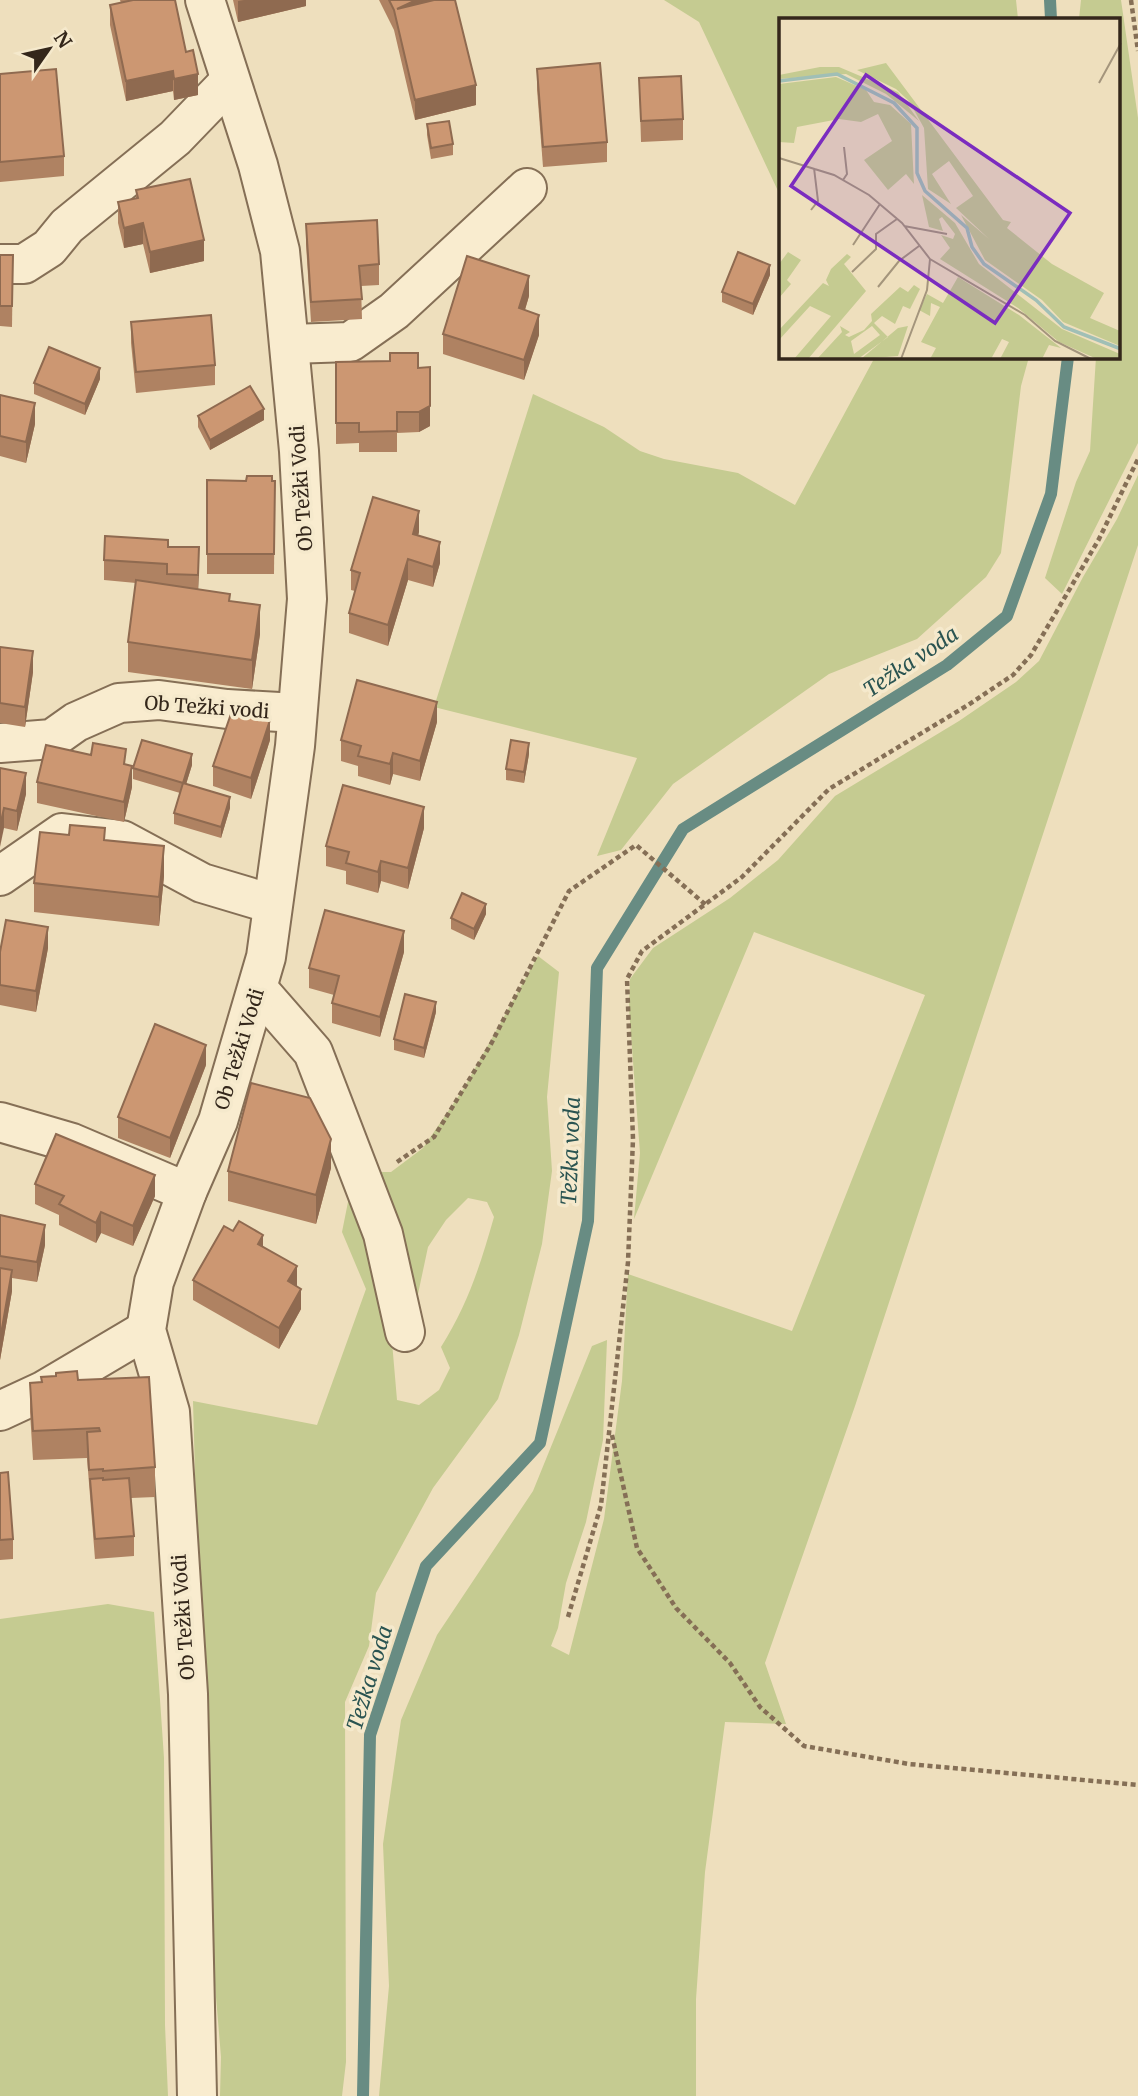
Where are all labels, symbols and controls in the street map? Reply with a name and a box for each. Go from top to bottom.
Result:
north arrow [14,14,84,84]
inset map [779,18,1120,359]
text: N [49,27,77,52]
street label: Ob Težki Vodi [285,424,317,552]
water label: Težka voda [858,620,963,703]
street label: Ob Težki vodi [144,691,270,723]
street label: Ob Težki Vodi [209,985,269,1113]
water label: Težka voda [555,1096,586,1206]
street label: Ob Težki Vodi [167,1553,199,1681]
water label: Težka voda [341,1622,398,1734]

